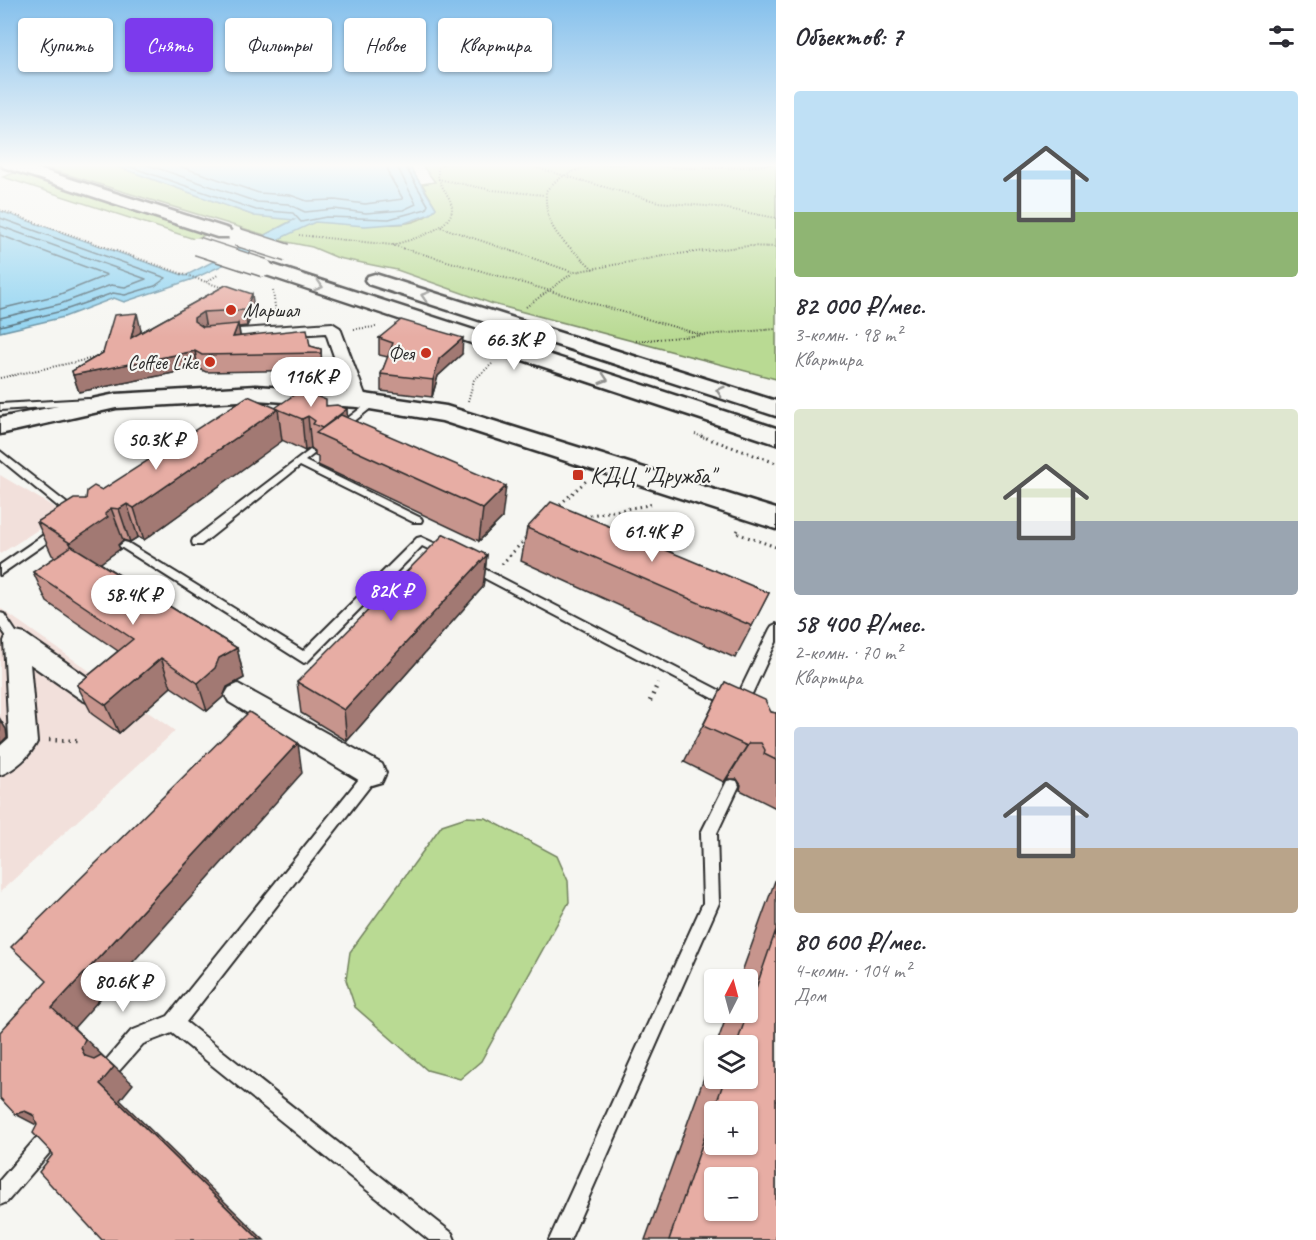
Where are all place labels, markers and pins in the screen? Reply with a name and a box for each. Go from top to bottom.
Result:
place label: Маршал [243,298,300,323]
marker: Маршал [224,303,238,317]
pin: 66.3K ₽ [459,320,569,371]
place label: Фея [388,341,416,366]
marker: Фея [419,346,433,360]
place label: Coffee Like [128,350,199,375]
marker: Coffee Like [203,355,217,369]
pin: 116K ₽ [262,357,360,408]
pin: 50.3K ₽ [101,420,211,471]
place label: КДЦ "Дружба" [590,460,720,490]
marker: КДЦ "Дружба" [571,468,585,482]
pin: 61.4K ₽ [597,512,707,563]
pin: 82K ₽ [349,571,433,622]
pin: 58.4K ₽ [78,575,188,626]
pin: 80.6K ₽ [68,962,178,1013]

